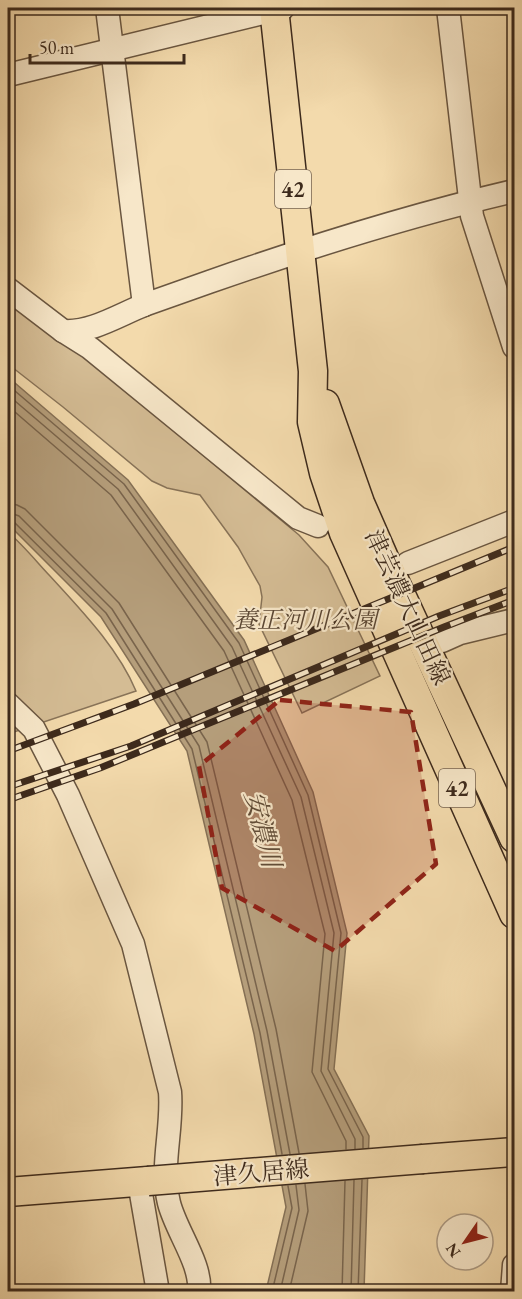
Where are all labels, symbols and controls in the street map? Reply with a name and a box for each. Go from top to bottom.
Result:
scale bar [30,27,184,65]
text: 50 m [39,36,74,59]
road number: 42 [275,170,311,208]
street label: 津芸濃大山田線 [358,524,458,690]
park label: 養正河川公園 [233,604,381,635]
road number: 42 [439,769,475,807]
water label: 安濃川 [237,787,290,874]
street label: 津久居線 [212,1152,310,1192]
north arrow [435,1212,495,1272]
text: N [441,1239,465,1262]

